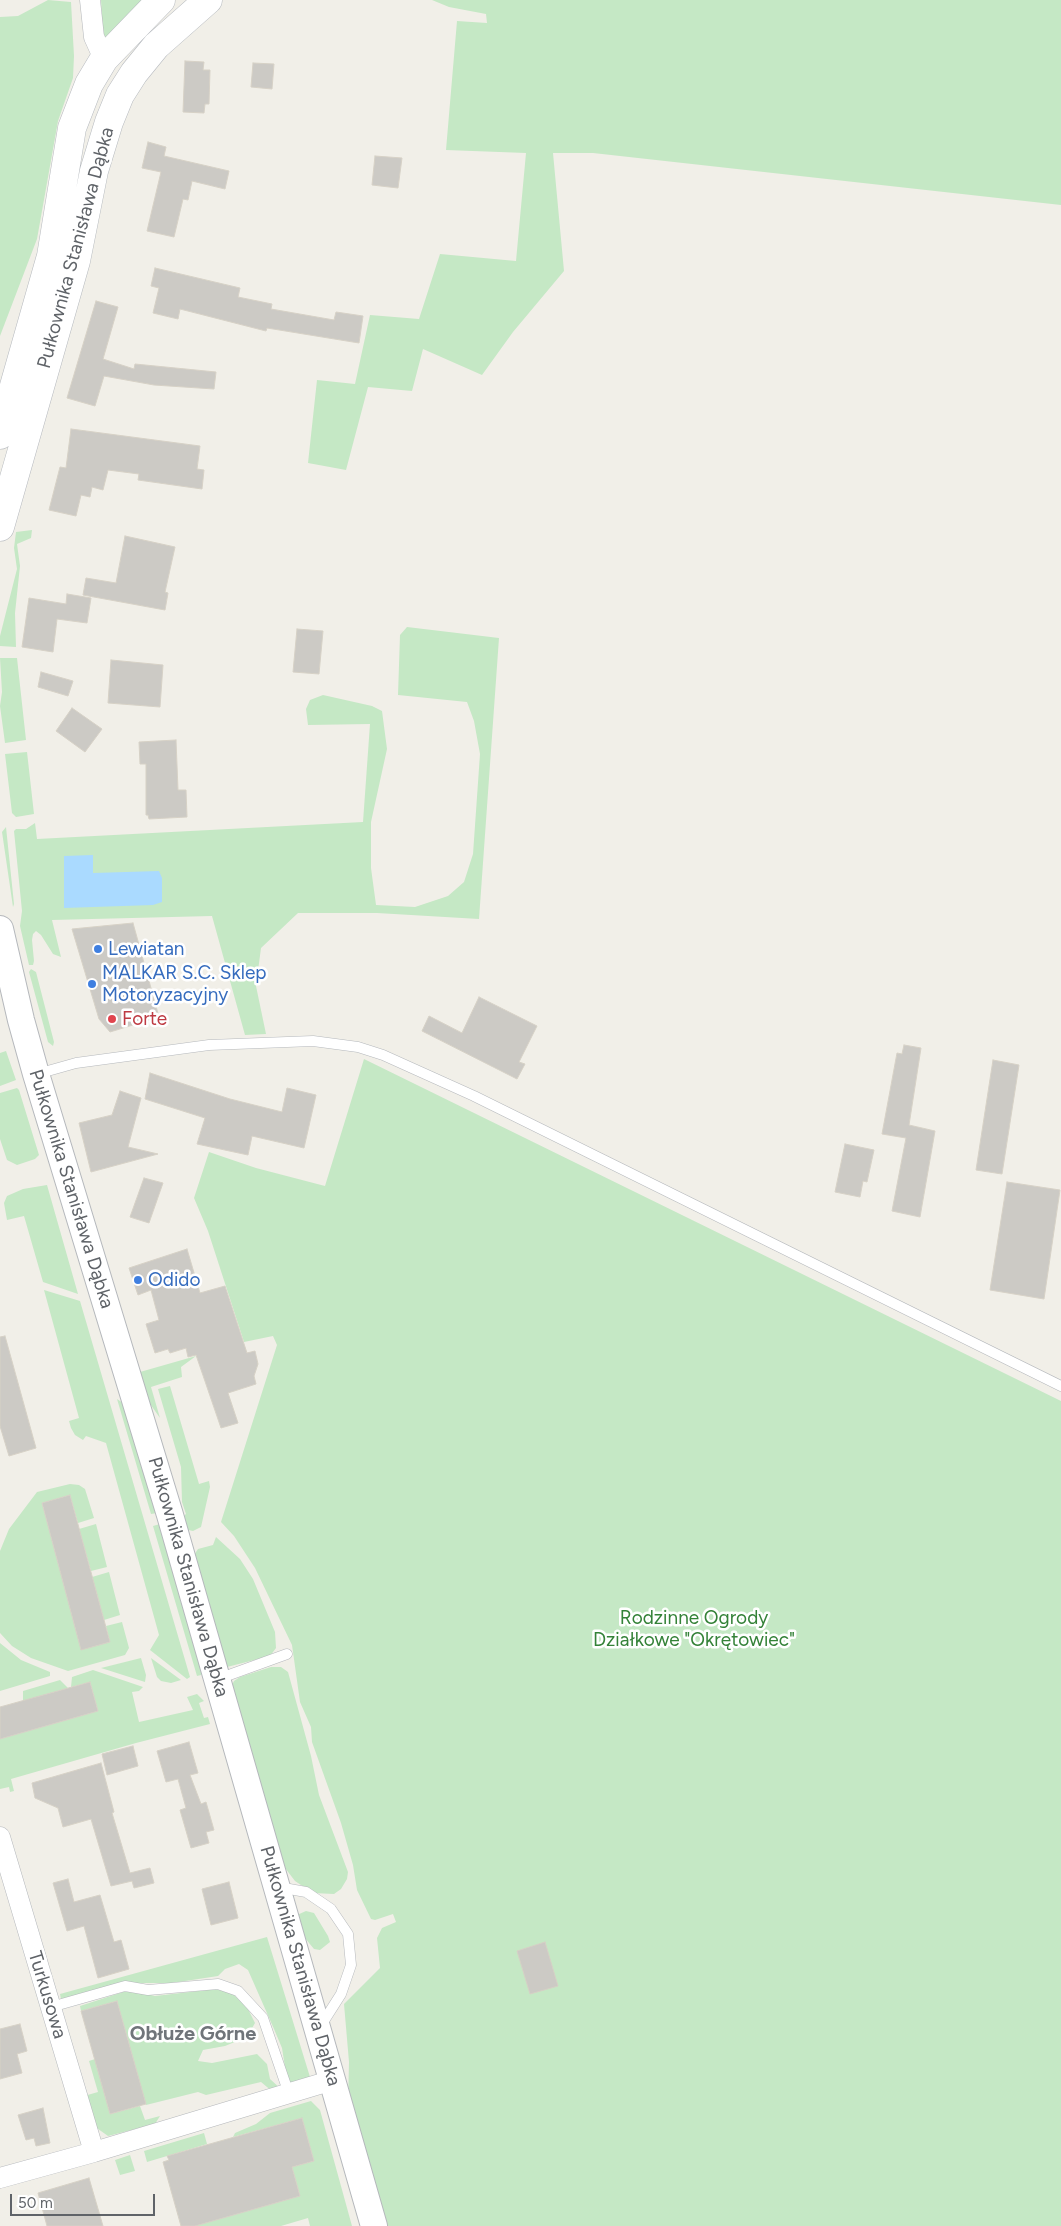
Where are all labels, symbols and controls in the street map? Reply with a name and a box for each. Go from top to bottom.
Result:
street label: Pułkownika Stanisława Dąbka [33,125,119,371]
place label: Lewiatan [108,938,184,960]
marker: Lewiatan [92,943,104,955]
place label: MALKAR S.C. Sklep Motoryzacyjny [102,962,266,1006]
marker: MALKAR S.C. Sklep Motoryzacyjny [86,978,98,990]
place label: Forte [122,1008,167,1030]
marker: Forte [106,1013,118,1025]
street label: Pułkownika Stanisława Dąbka [24,1067,118,1311]
place label: Odido [148,1269,200,1291]
marker: Odido [132,1274,144,1286]
street label: Pułkownika Stanisława Dąbka [143,1454,233,1700]
park label: Rodzinne Ogrody Działkowe "Okrętowiec" [593,1607,795,1651]
street label: Pułkownika Stanisława Dąbka [255,1843,345,2089]
street label: Turkusowa [23,1948,71,2042]
district label: Obłuże Górne [130,2022,256,2046]
scale bar [12,2184,158,2216]
text: 50 m [18,2194,53,2212]

